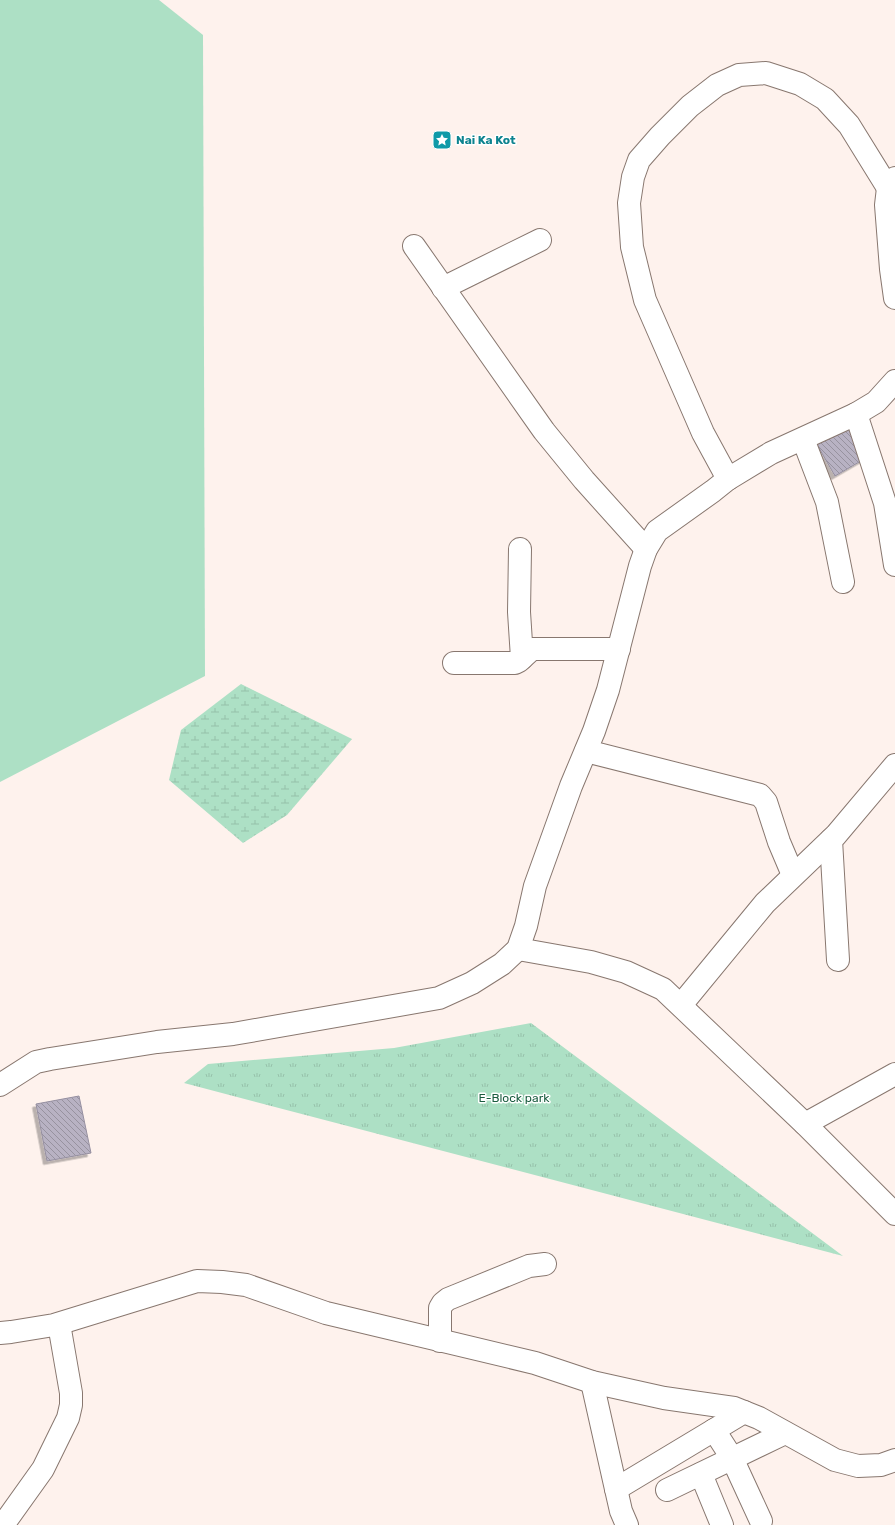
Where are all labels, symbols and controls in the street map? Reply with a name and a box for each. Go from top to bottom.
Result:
place icon: Nai Ka Kot [431,129,453,151]
place label: Nai Ka Kot [456,133,516,147]
park label: E-Block park [479,1091,550,1105]

